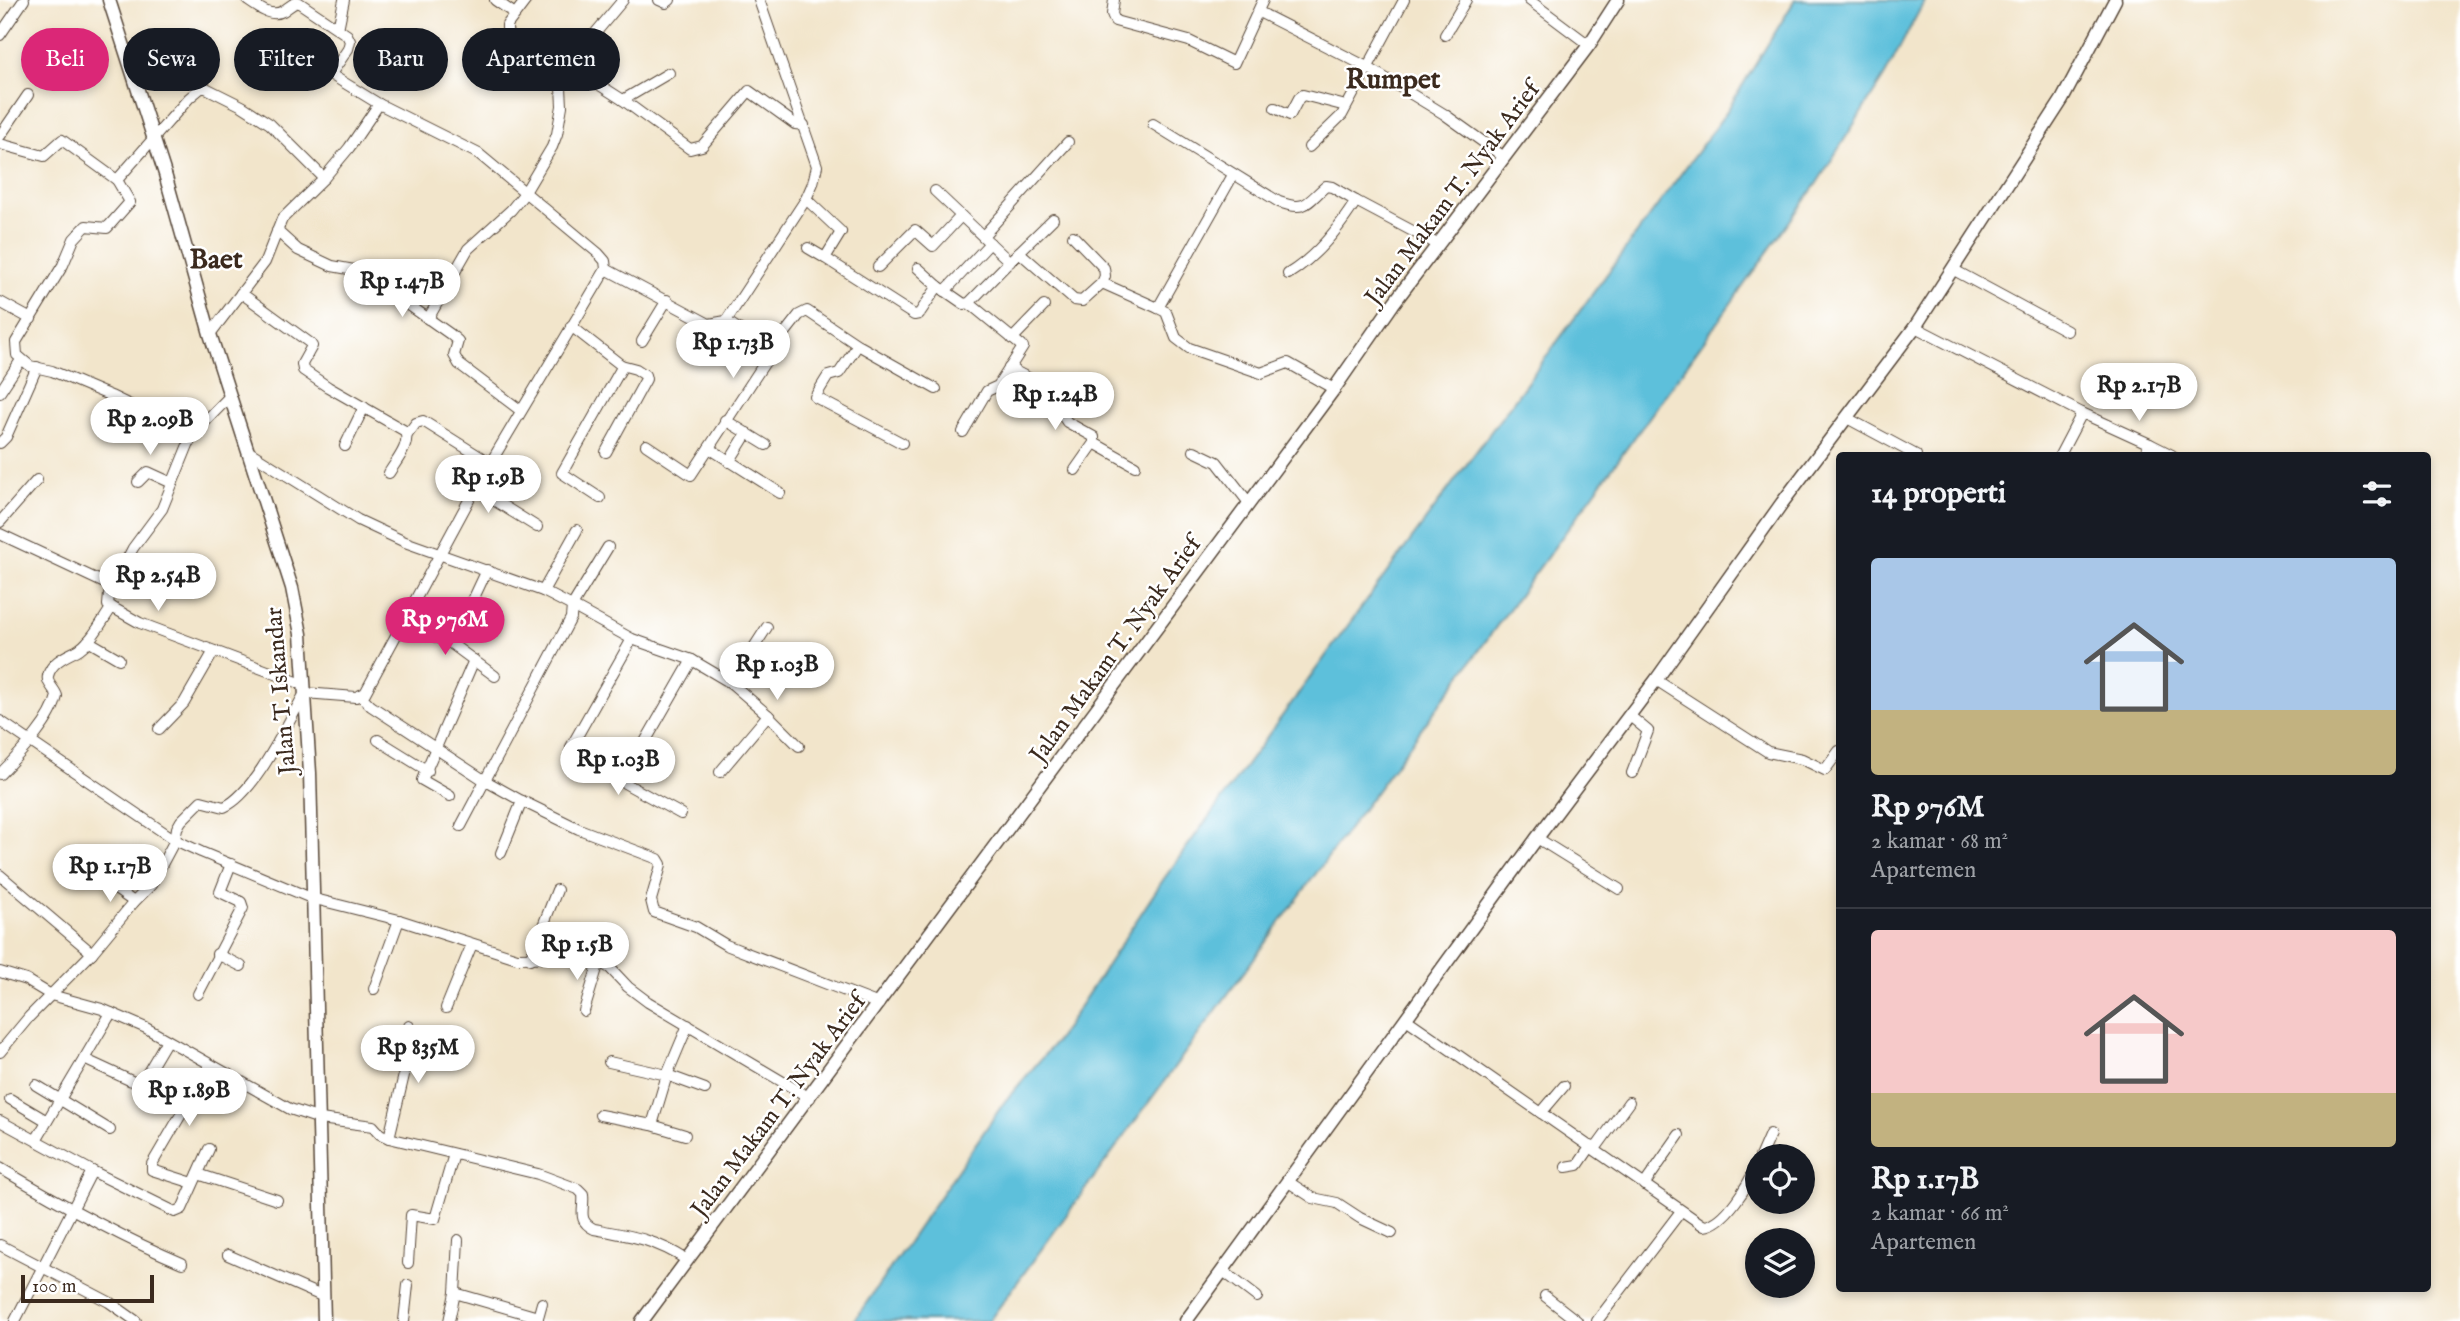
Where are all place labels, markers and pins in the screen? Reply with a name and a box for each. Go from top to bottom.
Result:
pin: Rp 1.47B [330,260,474,319]
pin: Rp 1.73B [661,320,805,380]
pin: Rp 2.17B [2067,364,2211,423]
pin: Rp 1.24B [983,372,1127,432]
pin: Rp 2.09B [78,398,222,457]
pin: Rp 1.9B [423,456,553,515]
pin: Rp 2.54B [86,554,230,613]
pin: Rp 976M [380,598,510,657]
pin: Rp 1.03B [705,642,849,702]
pin: Rp 1.03B [546,738,690,797]
pin: Rp 1.17B [38,844,182,904]
pin: Rp 1.5B [512,922,642,982]
pin: Rp 835M [353,1026,483,1085]
pin: Rp 1.89B [117,1068,261,1128]

